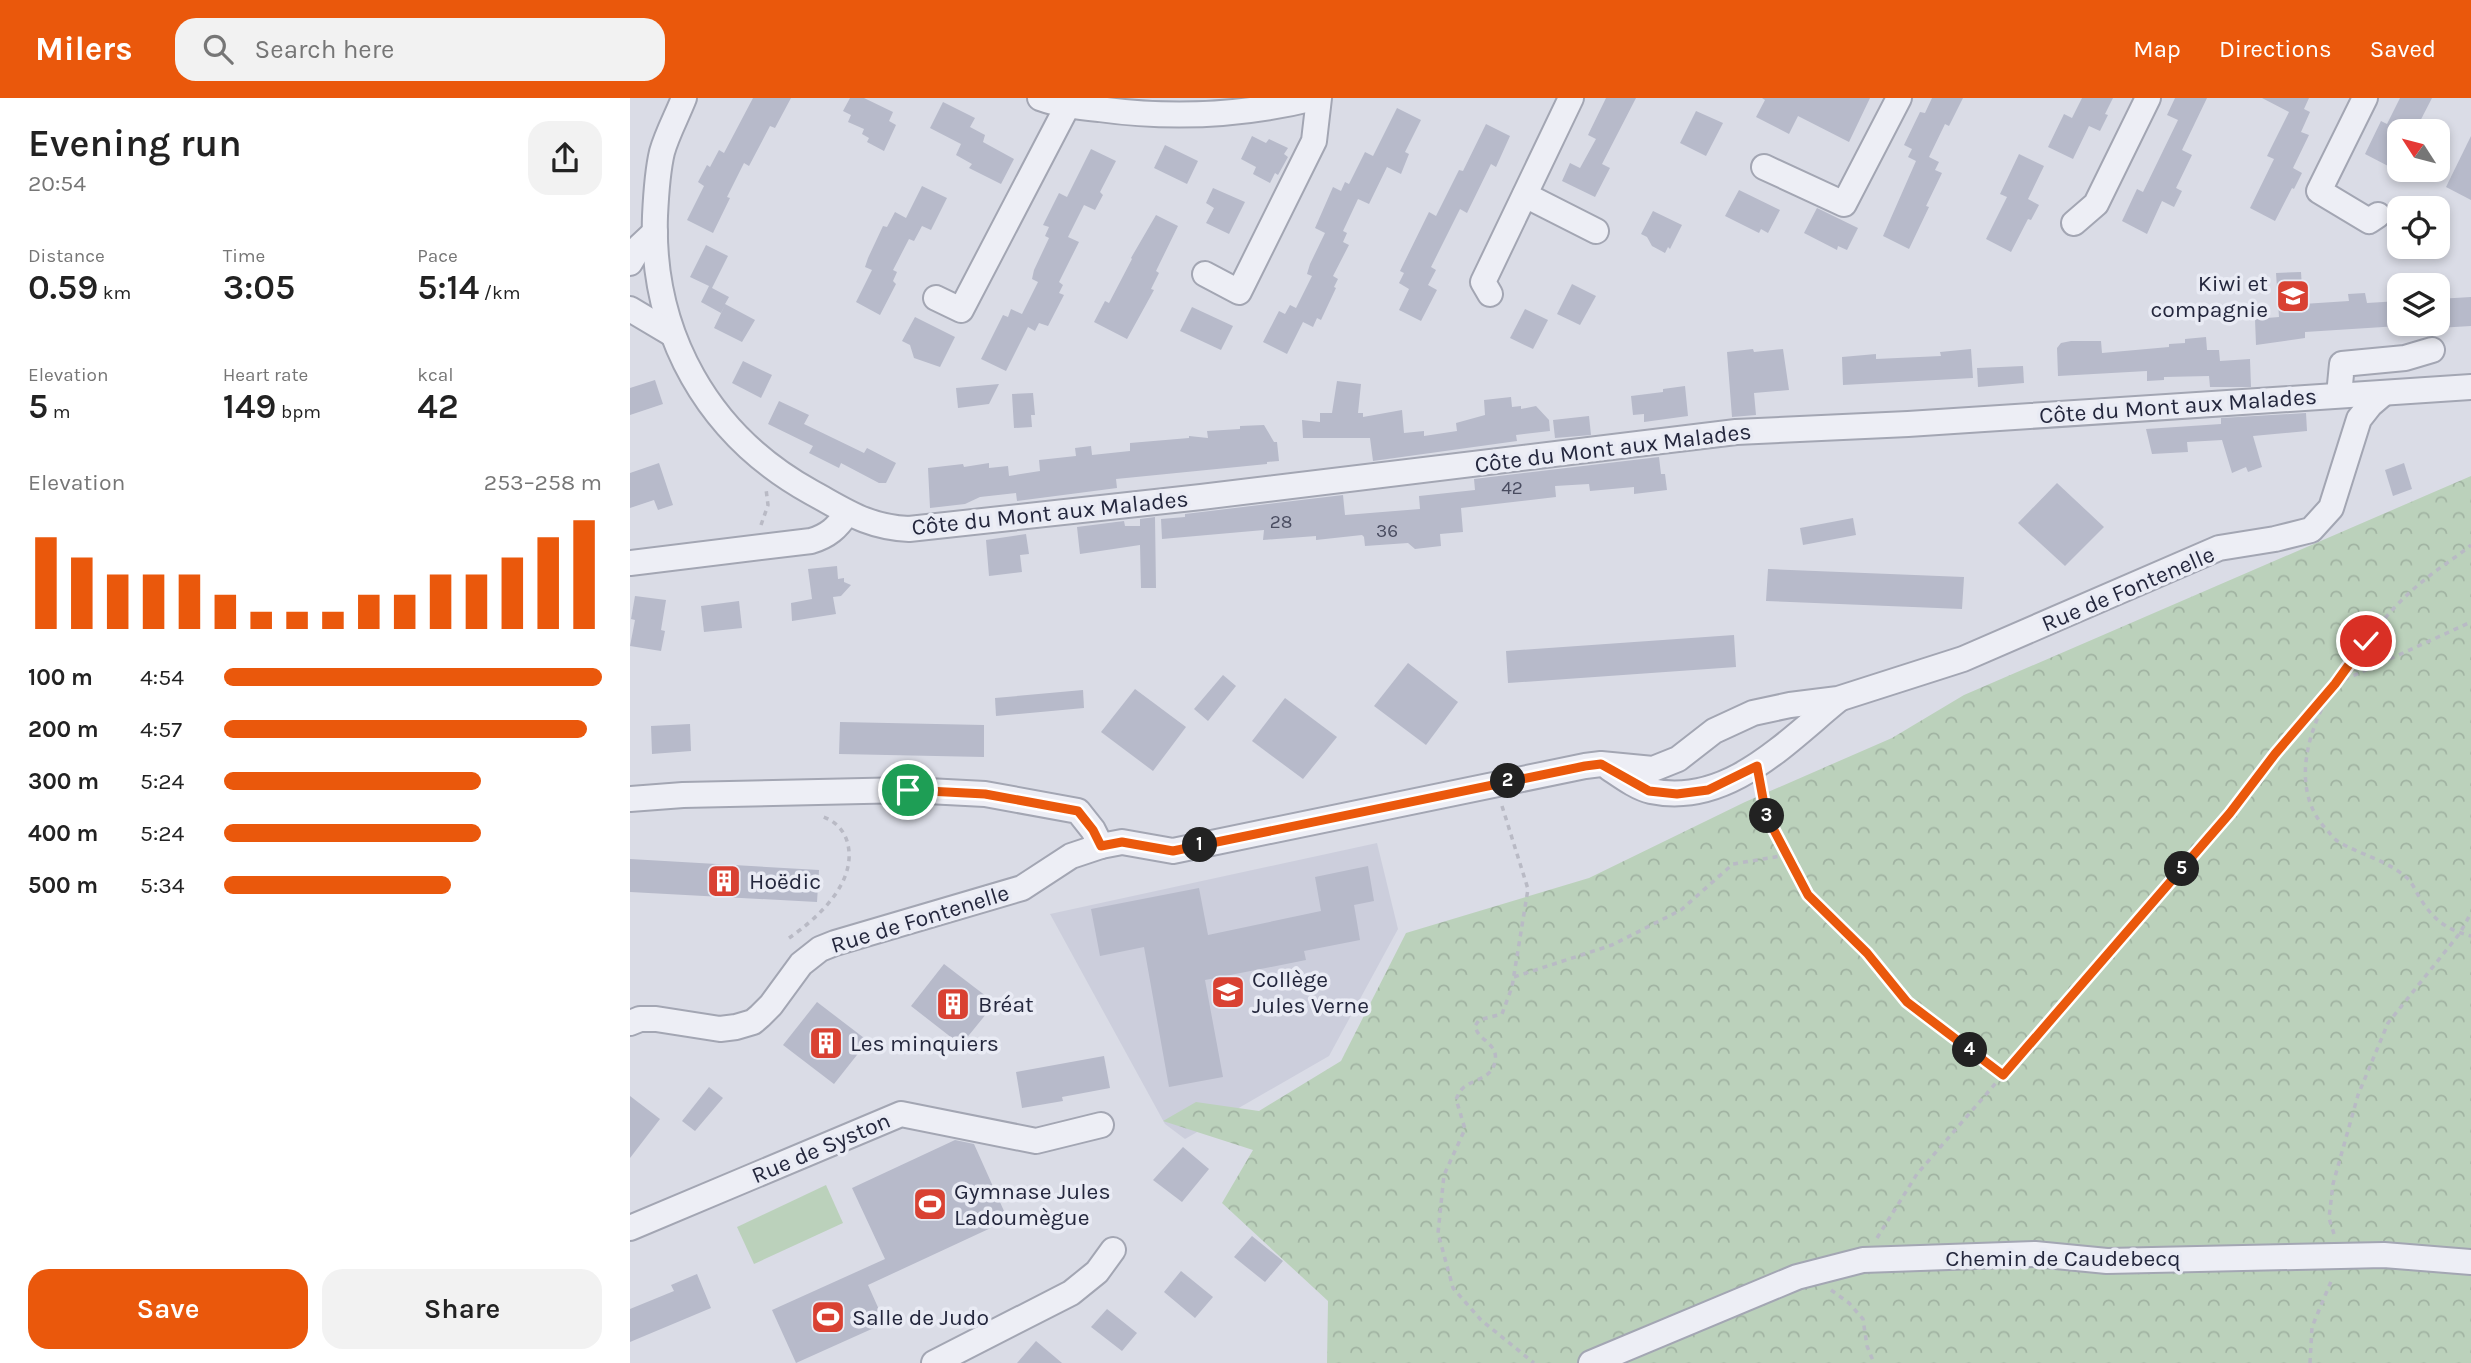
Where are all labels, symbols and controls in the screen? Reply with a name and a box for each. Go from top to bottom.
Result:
search box [175,18,665,81]
text: Milers [35,30,133,68]
icon: search [199,30,237,68]
text: Search here [255,34,394,65]
text: Map [2133,35,2181,63]
text: Directions [2219,35,2332,63]
text: Saved [2370,35,2436,63]
north arrow [2387,119,2450,182]
map controls [2387,119,2450,336]
text: Evening run [28,121,242,166]
button: share [528,121,602,195]
text: 20:54 [28,170,86,197]
button: locate [2387,196,2450,259]
text: Distance [28,245,105,267]
text: Time [223,245,265,267]
text: Pace [417,245,458,267]
text: 0.59 [28,267,98,308]
text: 3:05 [223,267,295,308]
text: 5:14 [417,267,479,308]
place label: Kiwi et compagnie [2150,270,2268,323]
button: layers [2387,273,2450,336]
school or university icon: Kiwi et compagnie [2274,277,2312,315]
text: km [98,282,131,304]
text: /km [479,282,521,304]
text: Elevation [28,364,108,386]
text: Heart rate [223,364,308,386]
text: kcal [417,364,454,386]
street label: Côte du Mont aux Malades [2038,383,2318,429]
text: 5 [28,386,48,427]
text: 149 [223,386,276,427]
text: 42 [417,386,459,427]
text: m [48,401,71,423]
text: bpm [276,401,321,423]
street label: Côte du Mont aux Malades [1473,418,1753,478]
text: Elevation [28,469,125,496]
text: 253–258 m [484,469,602,496]
house number: 42 [1501,477,1523,499]
street label: Côte du Mont aux Malades [910,485,1190,541]
house number: 28 [1270,511,1292,533]
house number: 36 [1376,520,1398,542]
street label: Rue de Fontenelle [2038,540,2218,638]
pin [2336,611,2396,671]
icon: check [2347,622,2385,660]
text: 100 m [28,664,93,691]
text: 4:54 [140,664,184,691]
text: 200 m [28,716,99,743]
text: 4:57 [140,716,182,743]
pin [878,760,938,820]
pin: 2 [1490,764,1526,798]
text: 300 m [28,768,99,795]
text: 5:24 [140,768,184,795]
text: 2 [1502,769,1513,791]
icon: arrive [889,771,927,809]
pin: 3 [1750,798,1784,834]
text: 3 [1761,804,1772,826]
text: 400 m [28,820,98,847]
text: 5:24 [140,820,184,847]
pin: 1 [1182,828,1218,862]
text: 1 [1196,833,1203,855]
pin: 5 [2164,852,2200,886]
text: 5 [2176,857,2187,879]
building icon: Hoëdic [705,862,743,900]
place label: Hoëdic [749,868,821,895]
text: 500 m [28,872,98,899]
text: 5:34 [140,872,185,899]
street label: Rue de Fontenelle [828,879,1012,959]
place label: Collège Jules Verne [1252,966,1369,1019]
school or university icon: Collège Jules Verne [1209,973,1247,1011]
building icon: Bréat [934,985,972,1023]
place label: Bréat [978,991,1034,1018]
building icon: Les minquiers [807,1024,845,1062]
place label: Les minquiers [850,1030,999,1057]
pin: 4 [1952,1032,1988,1068]
text: 4 [1964,1038,1975,1060]
street label: Rue de Syston [748,1107,894,1189]
place label: Gymnase Jules Ladoumègue [954,1178,1110,1231]
sports icon: Gymnase Jules Ladoumègue [911,1185,949,1223]
street label: Chemin de Caudebecq [1945,1245,2181,1272]
button: Save [28,1269,308,1349]
button: Share [322,1269,602,1349]
sports icon: Salle de Judo [809,1298,847,1336]
place label: Salle de Judo [852,1304,989,1331]

